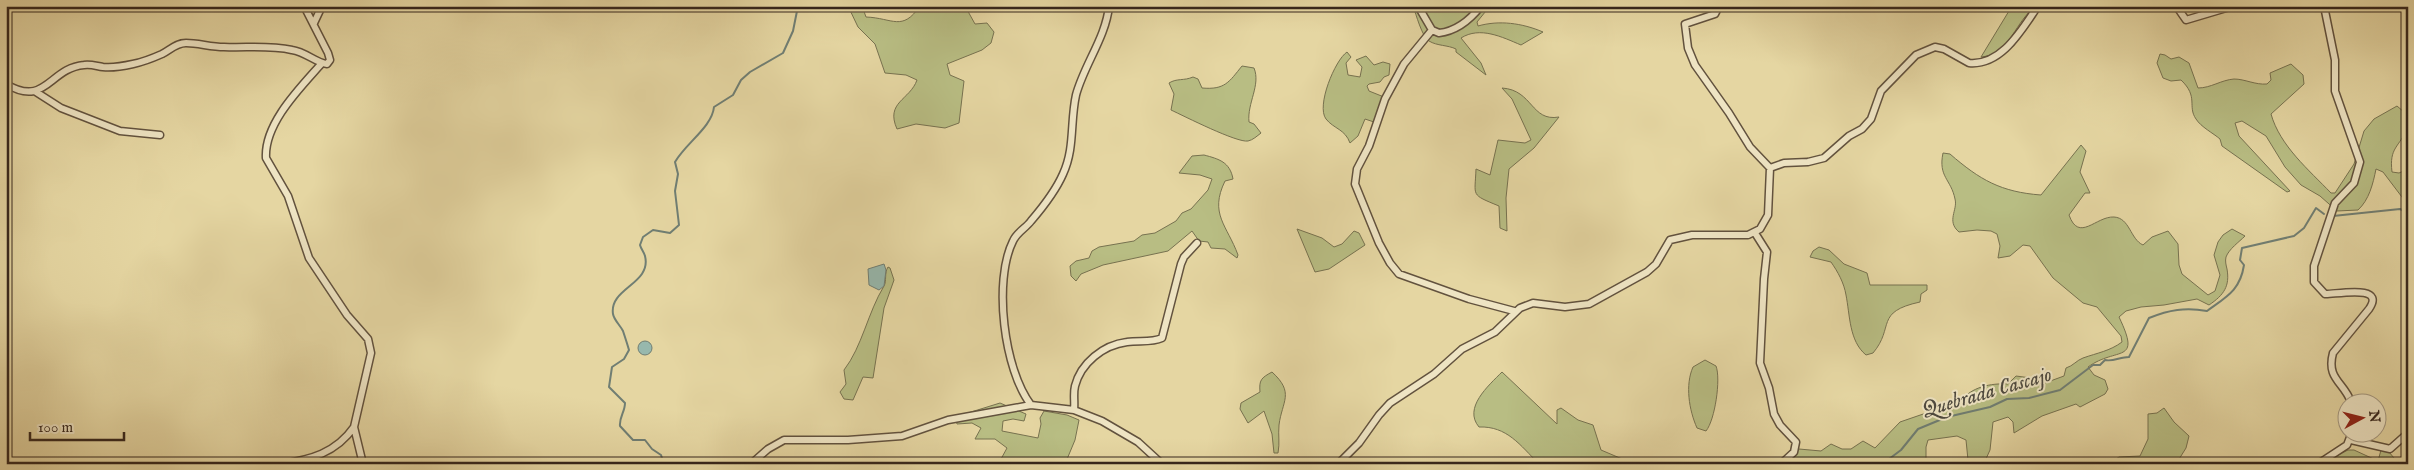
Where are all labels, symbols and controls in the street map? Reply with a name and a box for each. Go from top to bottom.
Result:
water label: Quebrada Cascajo [1919,362,2055,424]
north arrow [2336,392,2386,442]
text: N [2364,408,2384,424]
scale bar [30,410,124,442]
text: 100 m [38,418,74,437]

